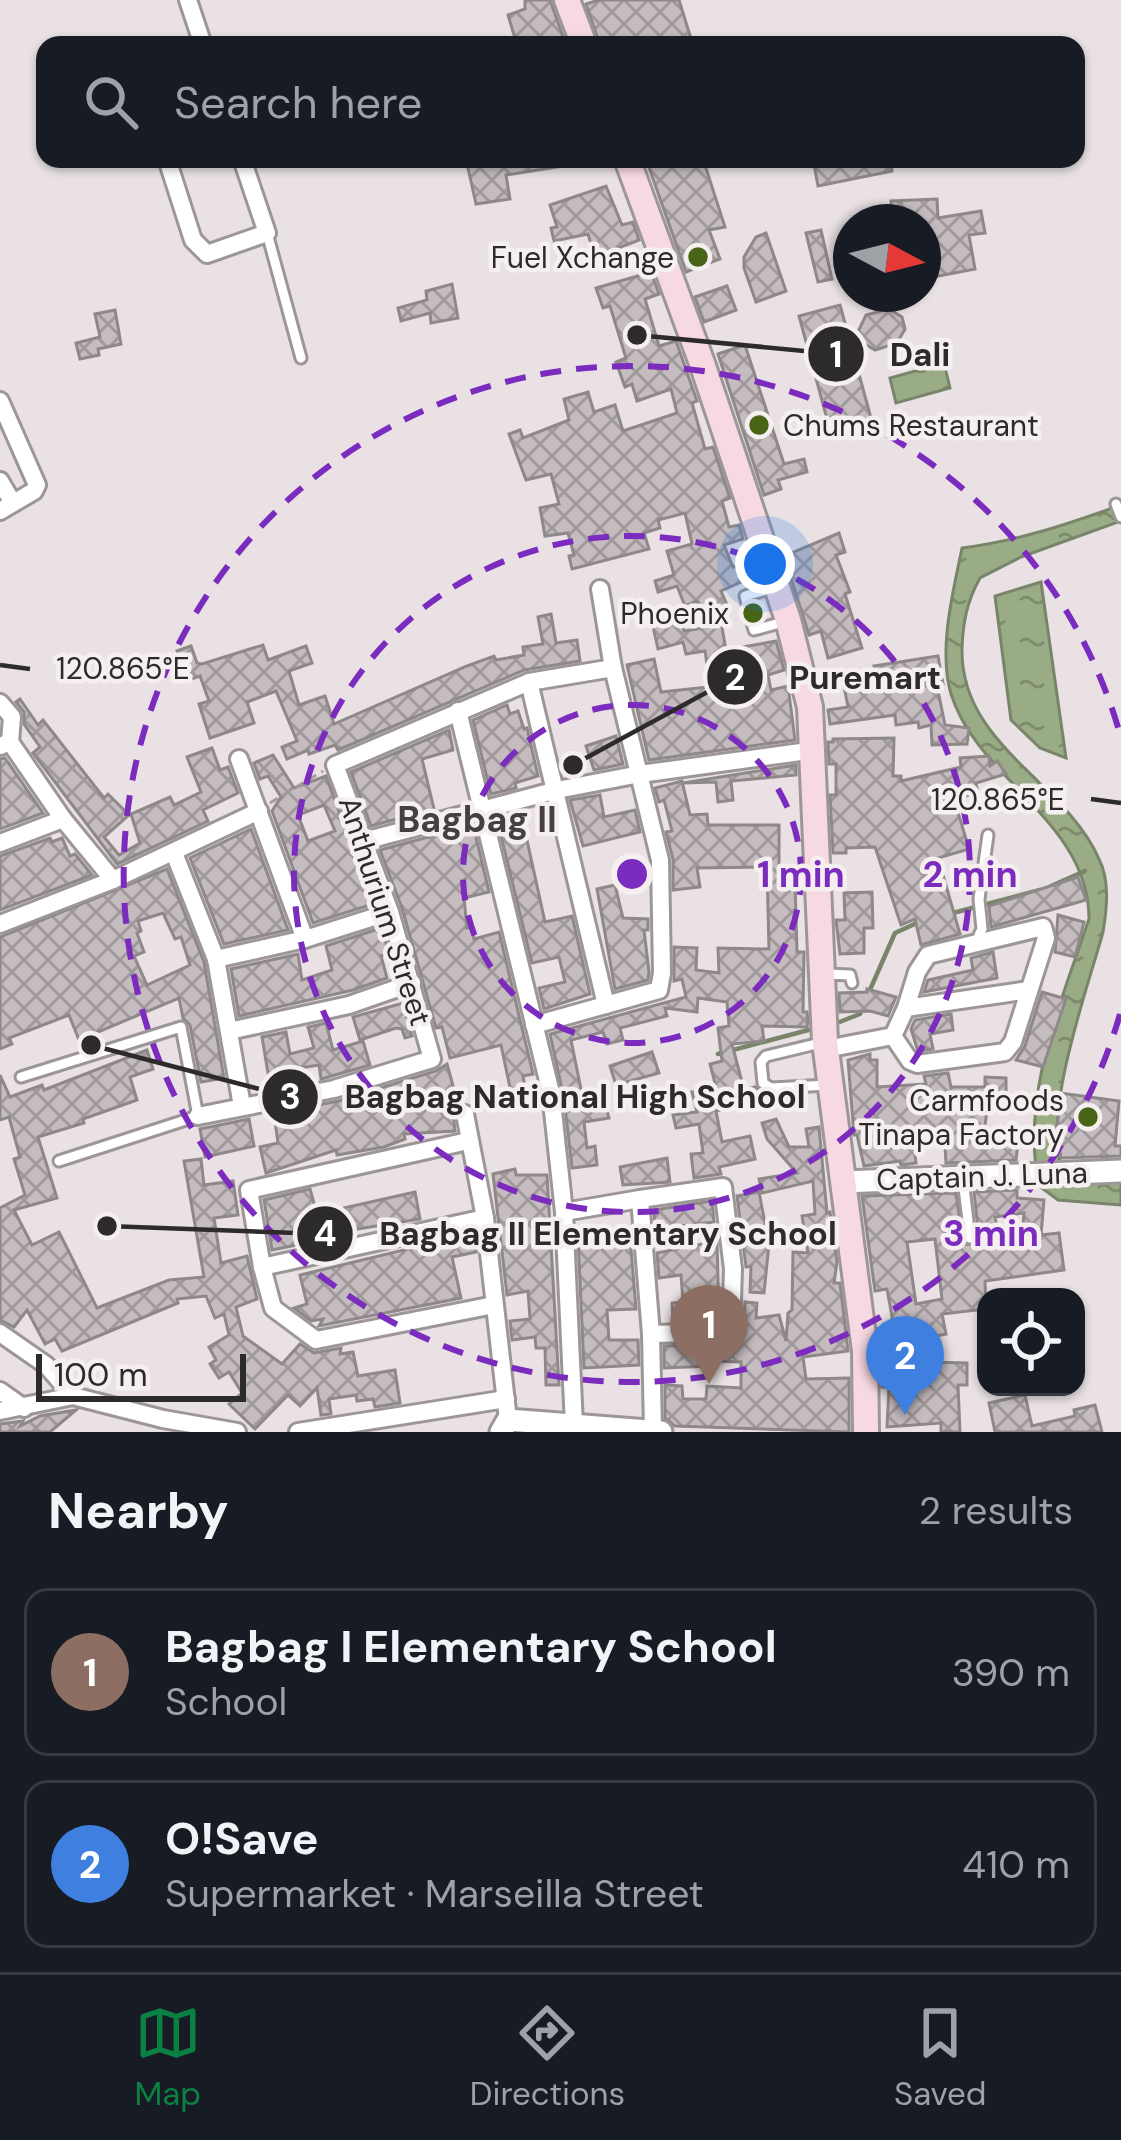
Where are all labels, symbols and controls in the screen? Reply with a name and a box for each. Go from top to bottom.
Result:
search box [36,36,1085,168]
icon: search [78,69,144,135]
text: Search here [174,73,422,132]
north arrow [833,204,941,312]
place label: Fuel Xchange [491,238,674,277]
marker: Fuel Xchange [685,244,711,270]
callout: Dali [806,320,975,389]
text: 1 [829,331,843,378]
text: Dali [890,333,950,376]
place label: Chums Restaurant [783,406,1039,445]
marker: Chums Restaurant [746,412,772,438]
your location [735,534,795,594]
place label: Phoenix [620,594,729,633]
marker: Phoenix [740,600,766,626]
callout: Puremart [705,643,965,712]
text: 120.865°E [56,649,190,688]
text: 2 [725,654,745,701]
text: Puremart [789,656,941,699]
text: 120.865°E [931,780,1065,819]
street label: Anthurium Street [330,792,440,1030]
district label: Bagbag II [397,796,557,843]
text: 1 min [757,851,845,898]
text: 2 min [922,851,1018,898]
centre of rings [611,853,653,895]
callout: Bagbag National High School [260,1062,829,1131]
text: 3 [279,1073,301,1120]
text: Bagbag National High School [344,1075,806,1118]
place label: Carmfoods Tinapa Factory [858,1081,1064,1154]
marker: Carmfoods Tinapa Factory [1075,1104,1101,1130]
street label: Captain J. Luna [876,1153,1088,1199]
callout: Bagbag II Elementary School [295,1199,861,1268]
text: 4 [313,1210,337,1257]
text: 3 min [943,1210,1039,1257]
text: Bagbag II Elementary School [379,1212,837,1255]
pin: 1 [670,1285,748,1384]
map controls [977,1288,1085,1396]
button: locate [977,1288,1085,1396]
pin: 2 [866,1316,944,1415]
scale bar [36,1348,246,1401]
text: 100 m [54,1353,148,1396]
text: Nearby [48,1477,229,1544]
text: 2 results [919,1485,1073,1536]
text: Bagbag I Elementary School [165,1617,777,1676]
text: 1 [83,1647,97,1698]
text: 390 m [952,1647,1070,1698]
text: School [165,1676,287,1727]
text: O!Save [165,1809,319,1868]
text: 2 [79,1839,101,1890]
text: 410 m [962,1839,1070,1890]
text: Supermarket · Marseilla Street [165,1868,704,1919]
tab: Map [134,2000,201,2115]
tab: Directions [470,2000,625,2115]
tab: Saved [894,2000,987,2115]

